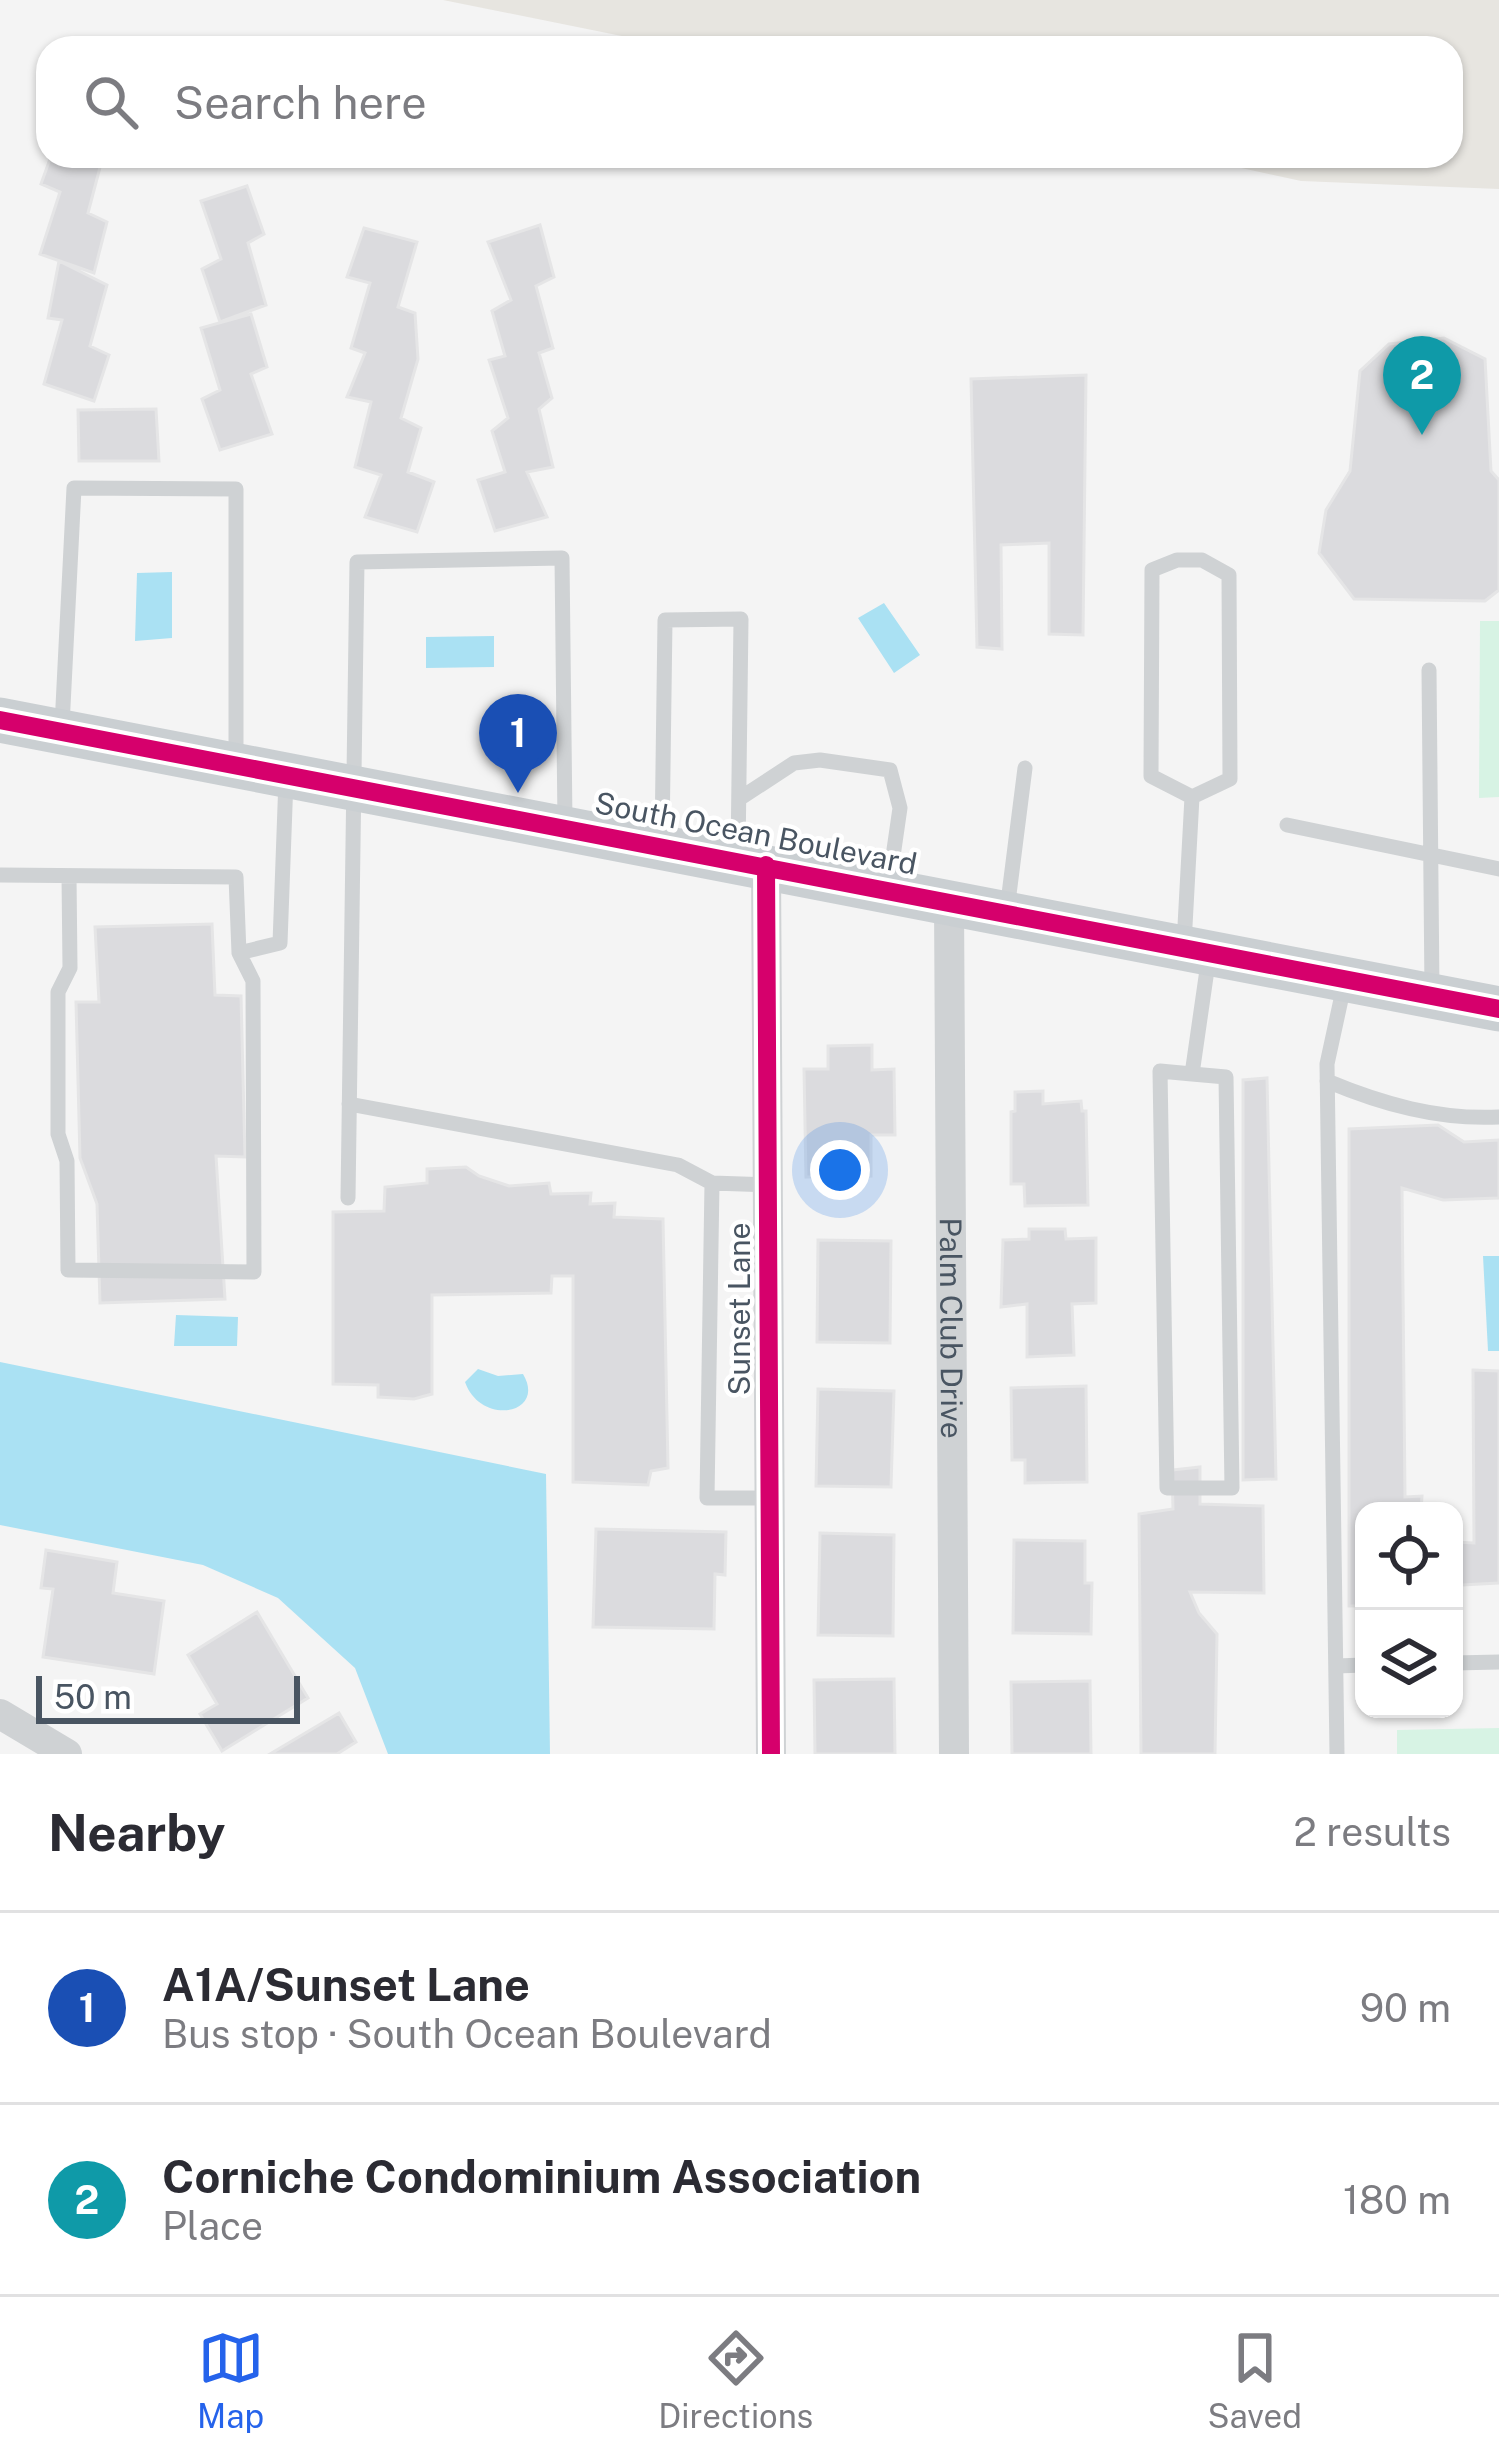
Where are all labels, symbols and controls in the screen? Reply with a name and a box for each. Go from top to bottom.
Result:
search box [36,36,1463,168]
icon: search [78,69,144,135]
text: Search here [174,76,427,129]
pin: 2 [1383,336,1461,435]
pin: 1 [479,694,557,793]
street label: South Ocean Boulevard [592,784,920,882]
your location [810,1140,870,1200]
street label: Palm Club Drive [933,1217,970,1439]
street label: Sunset Lane [721,1222,757,1396]
map controls [1355,1502,1463,1718]
button: locate [1355,1502,1463,1610]
button: layers [1355,1610,1463,1718]
scale bar [36,1670,300,1723]
text: 50 m [54,1678,132,1716]
text: Nearby [48,1803,225,1862]
text: 2 results [1294,1809,1451,1855]
text: A1A/Sunset Lane [162,1958,530,2011]
text: 1 [79,1985,95,2031]
text: 90 m [1360,1985,1451,2031]
text: Bus stop · South Ocean Boulevard [162,2011,772,2057]
text: Corniche Condominium Association [162,2150,921,2203]
text: 2 [75,2177,99,2223]
text: 180 m [1343,2177,1451,2223]
text: Place [162,2203,263,2249]
tab: Map [197,2325,264,2435]
tab: Directions [658,2325,813,2435]
tab: Saved [1208,2325,1302,2435]

